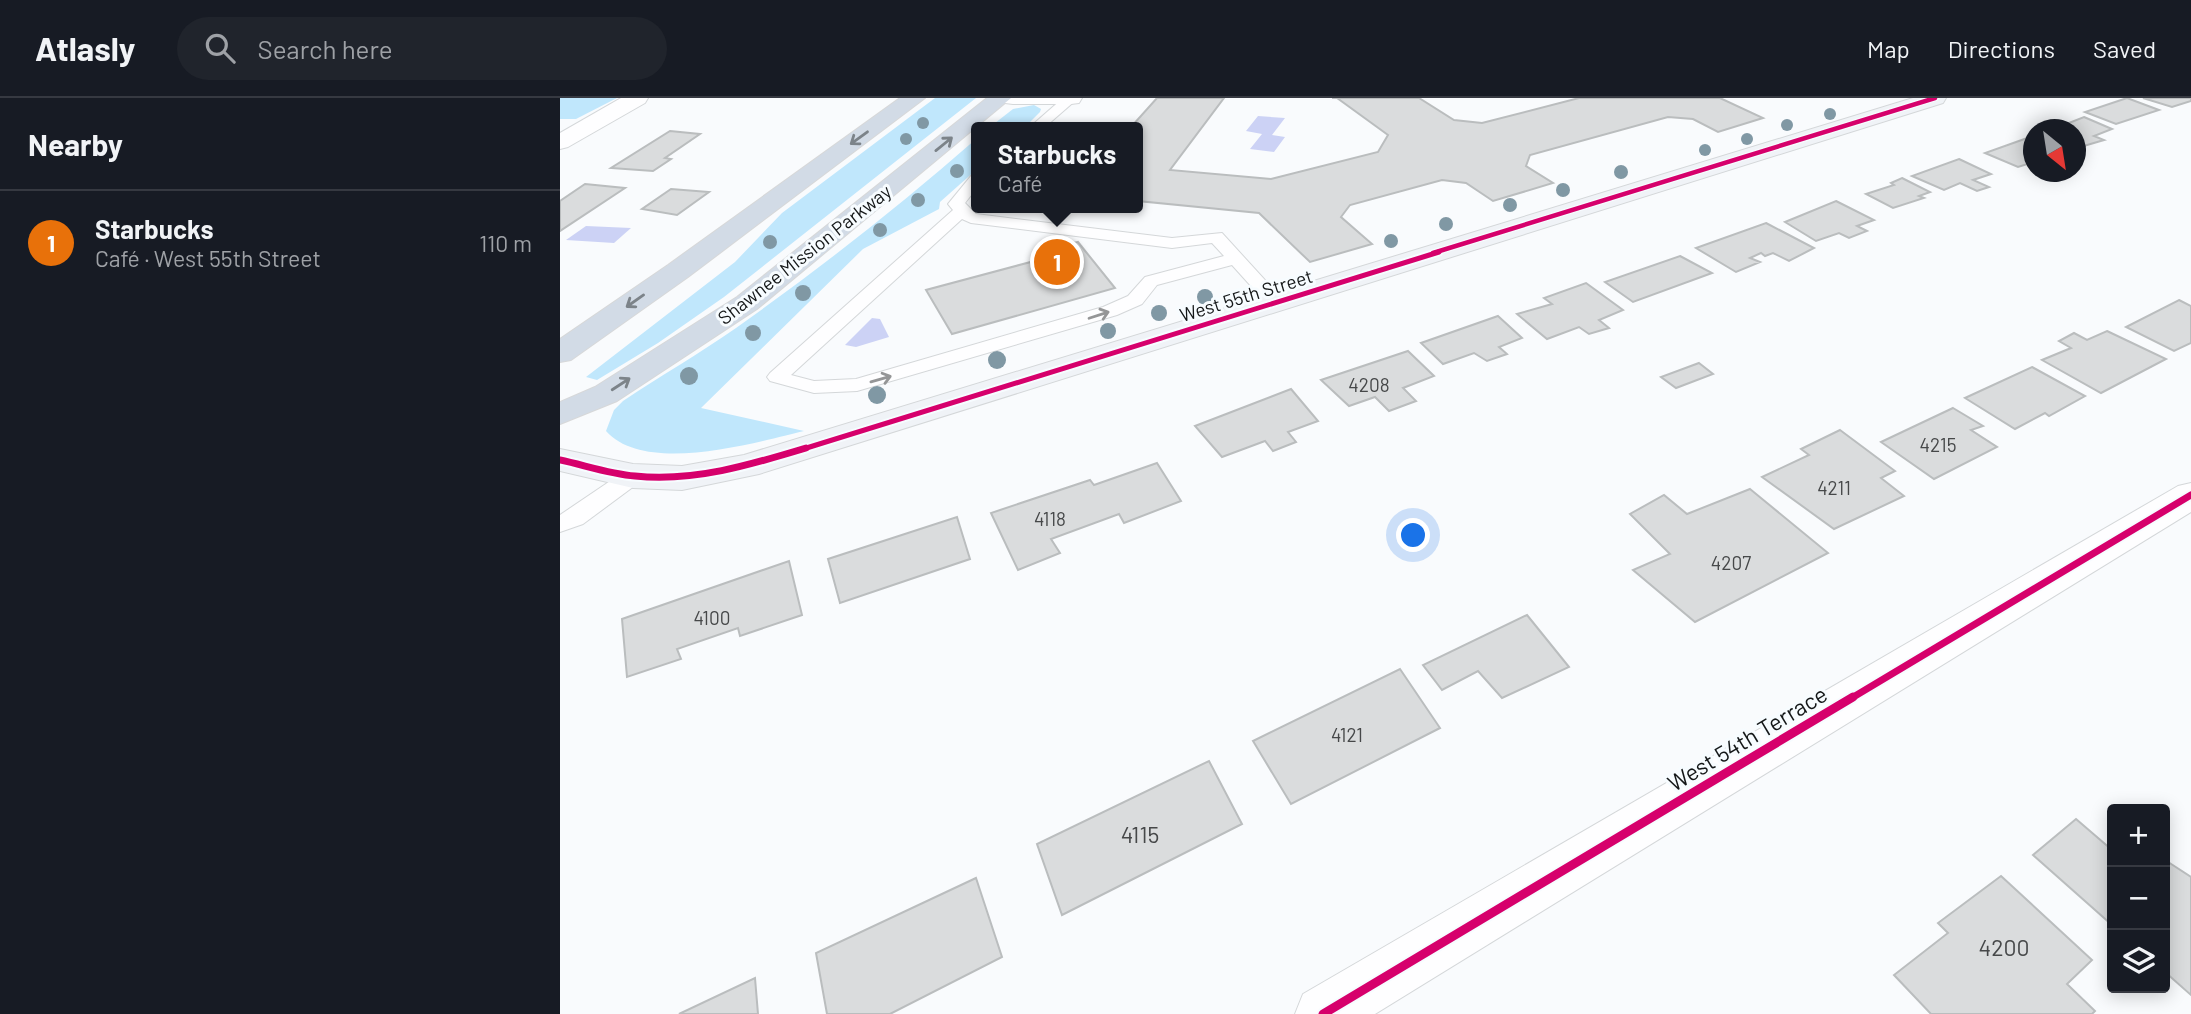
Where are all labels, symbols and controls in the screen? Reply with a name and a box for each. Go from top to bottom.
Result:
search box [177,17,667,80]
text: Atlasly [35,28,135,68]
icon: search [201,29,239,67]
text: Search here [257,33,393,64]
text: Map [1867,34,1910,63]
text: Directions [1948,34,2055,63]
text: Saved [2093,34,2156,63]
north arrow [2023,119,2086,182]
popup [971,122,1143,213]
text: Nearby [28,126,123,162]
one-way arrow [850,131,869,146]
one-way arrow [935,136,953,152]
text: Starbucks [998,138,1116,169]
text: Café [998,169,1043,197]
street label: Shawnee Mission Parkway [713,179,895,329]
text: Starbucks [95,213,214,244]
text: 1 [47,229,55,257]
text: 110 m [479,229,532,257]
pin: 1 [1034,236,1080,288]
text: Café · West 55th Street [95,244,321,272]
street label: West 55th Street [1177,264,1315,326]
one-way arrow [626,294,645,308]
one-way arrow [1088,307,1110,320]
one-way arrow [870,371,892,384]
house number: 4208 [1348,373,1390,396]
one-way arrow [611,377,630,391]
house number: 4215 [1920,433,1956,456]
house number: 4211 [1817,476,1851,499]
house number: 4118 [1034,507,1066,530]
your location [1396,518,1430,552]
house number: 4207 [1711,551,1751,574]
house number: 4100 [694,606,730,629]
street label: West 54th Terrace [1662,679,1832,797]
house number: 4121 [1331,723,1363,746]
map controls [2107,804,2170,993]
button: + [2107,804,2170,867]
house number: 4115 [1121,820,1159,848]
button: − [2107,867,2170,930]
button: layers [2107,930,2170,993]
house number: 4200 [1979,933,2030,961]

